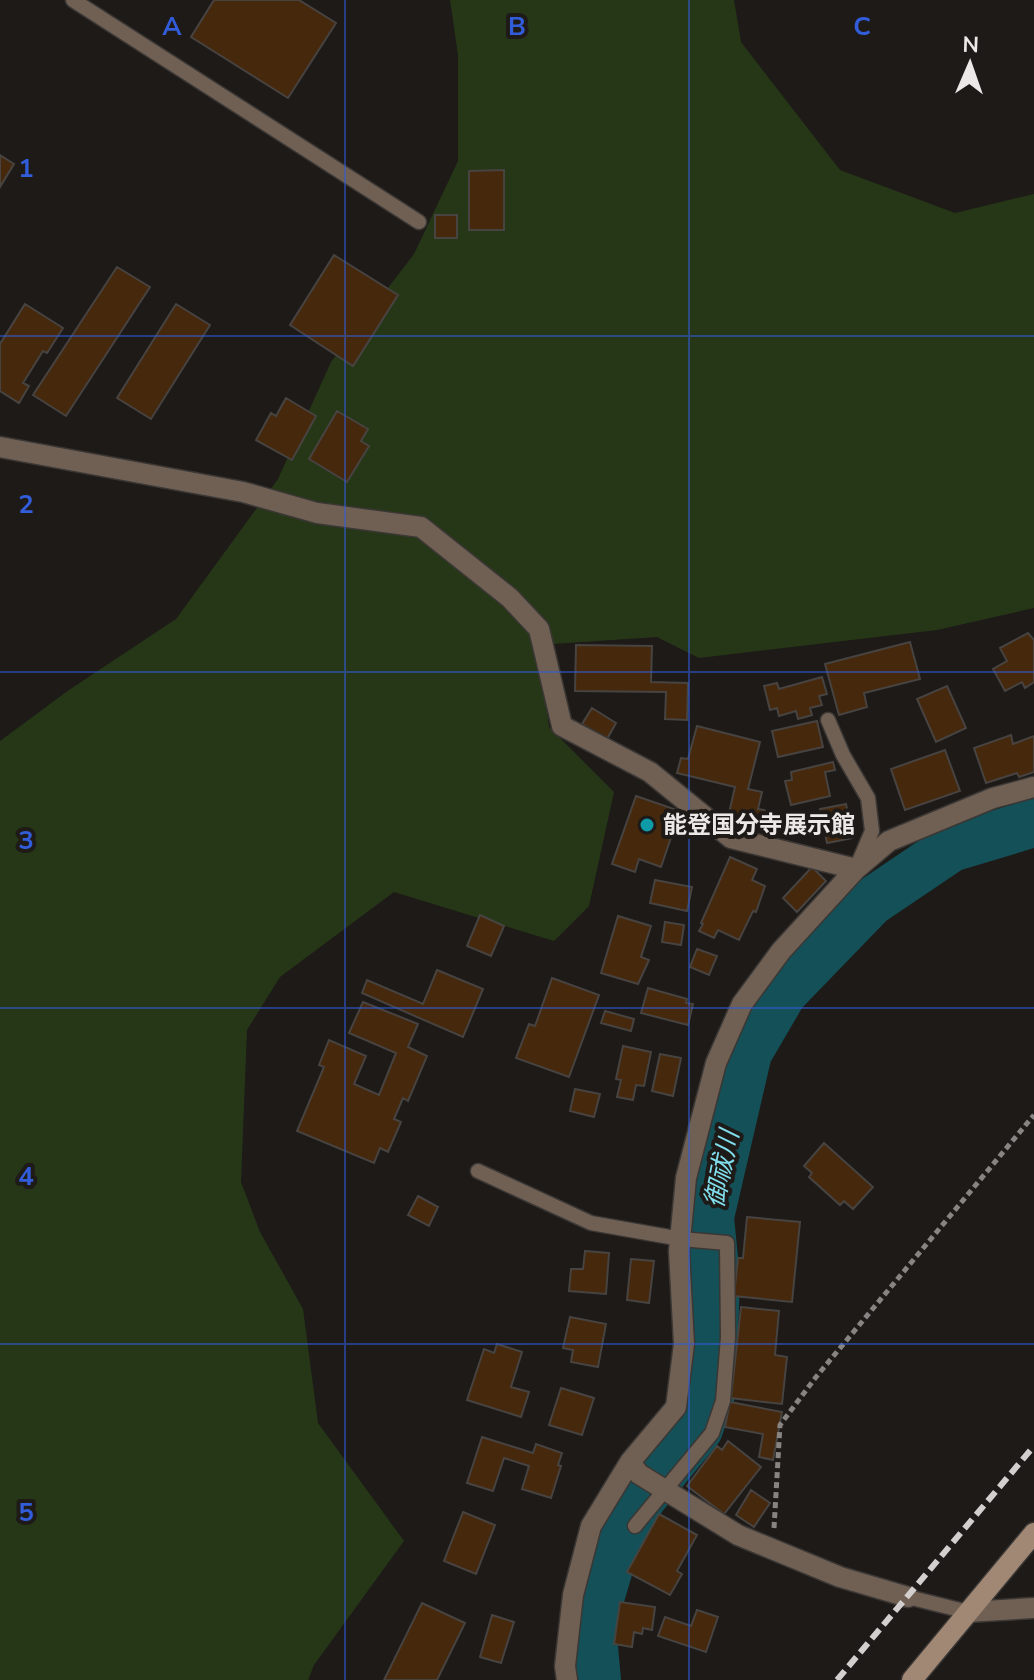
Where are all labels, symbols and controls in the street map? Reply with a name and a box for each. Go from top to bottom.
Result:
text: A [162,9,182,44]
text: B [508,9,526,44]
text: C [853,9,871,44]
north arrow [930,24,1010,104]
text: N [962,30,979,60]
text: 1 [18,151,34,186]
text: 2 [18,487,34,522]
place label: 能登国分寺展示館 [663,809,855,841]
marker: 能登国分寺展示館 [638,816,656,834]
text: 3 [18,823,34,858]
water label: 御祓川 [697,1124,748,1211]
text: 4 [18,1159,34,1194]
text: 5 [18,1495,34,1530]

